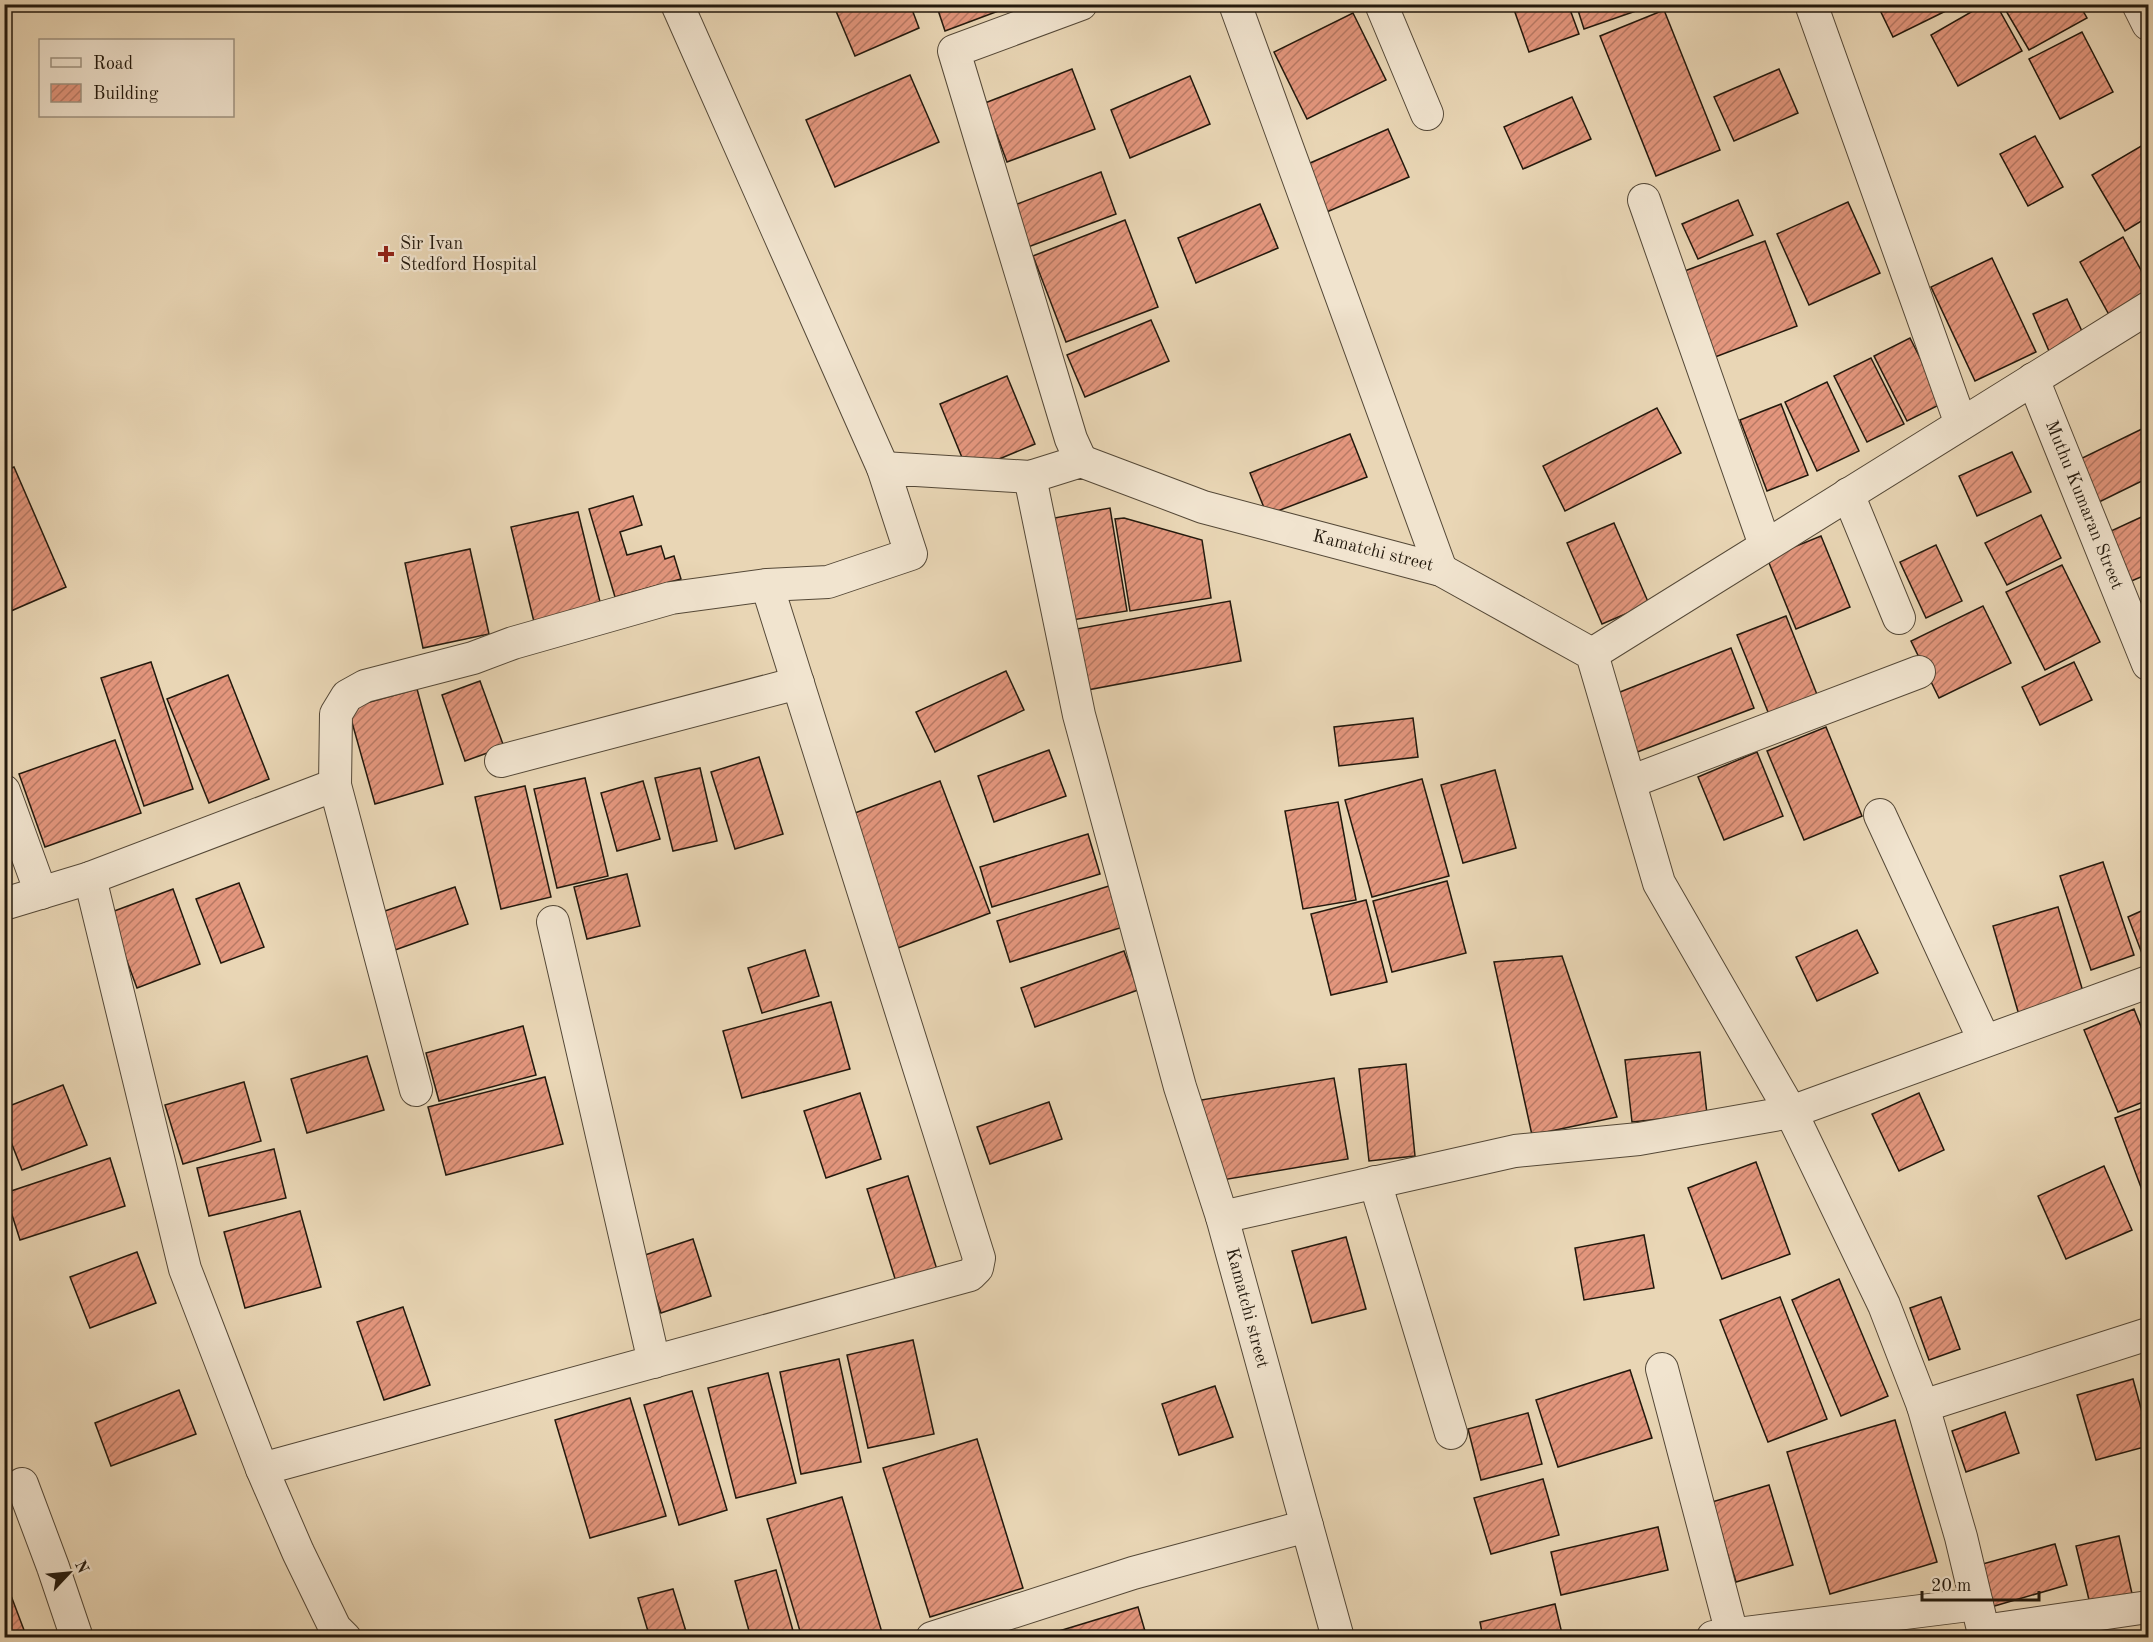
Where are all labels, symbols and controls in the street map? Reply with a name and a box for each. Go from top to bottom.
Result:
legend [39,39,234,117]
text: Road [93,55,133,73]
text: Building [93,85,159,103]
place label: Sir Ivan Stedford Hospital [400,235,537,274]
marker: Sir Ivan Stedford Hospital [377,245,395,263]
street label: Muthu Kumaran Street [2042,418,2126,592]
street label: Kamatchi street [1311,527,1435,575]
street label: Kamatchi street [1222,1246,1272,1370]
north arrow [39,1543,99,1603]
text: N [71,1558,91,1577]
scale bar [1922,1564,2039,1602]
text: 20 m [1931,1577,1971,1595]

